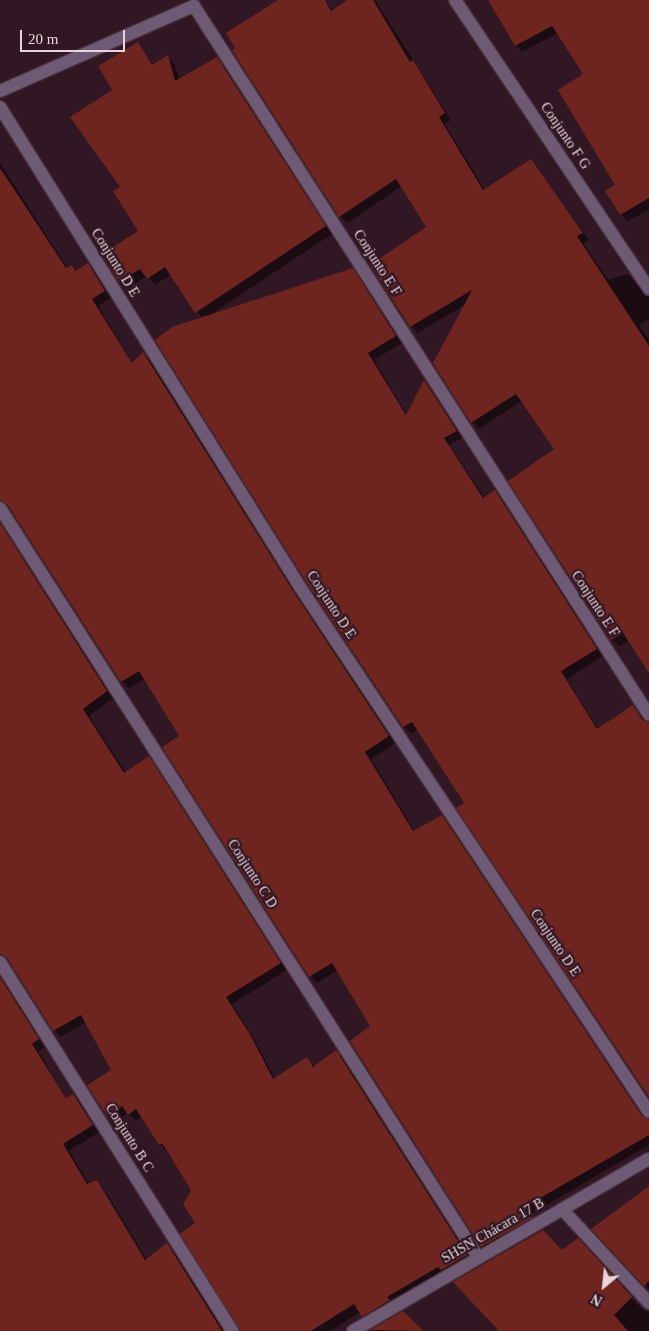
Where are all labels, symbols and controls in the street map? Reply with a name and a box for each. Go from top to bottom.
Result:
scale bar [22,20,128,52]
text: 20 m [28,31,58,47]
street label: Conjunto F G [537,99,593,173]
street label: Conjunto D E [87,226,143,300]
street label: Conjunto E F [349,227,405,299]
street label: Conjunto D E [303,568,359,642]
street label: Conjunto E F [567,568,623,640]
street label: Conjunto C D [224,836,280,912]
street label: Conjunto D E [526,906,584,980]
street label: Conjunto B C [101,1101,157,1175]
street label: SHSN Chácara 17 B [439,1195,547,1267]
north arrow [579,1261,629,1311]
text: N [589,1291,605,1309]

